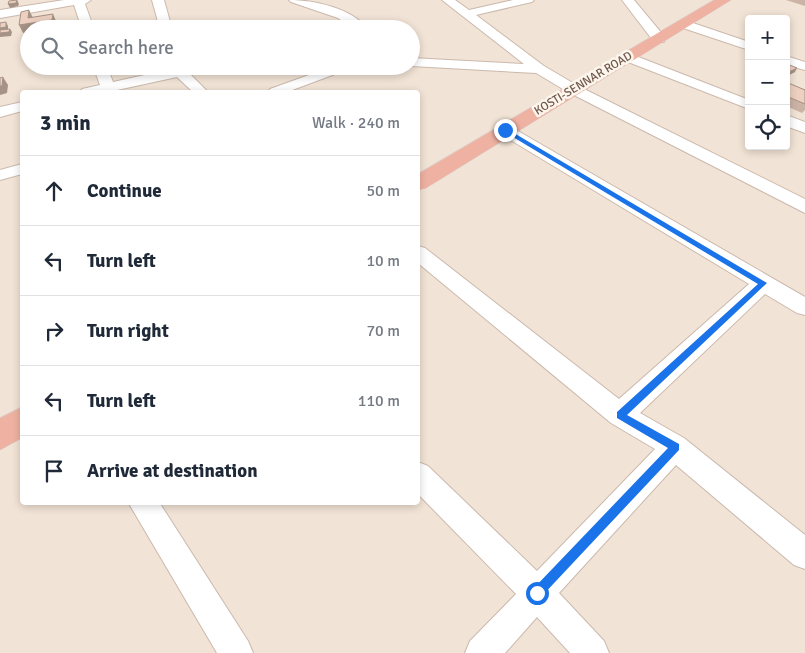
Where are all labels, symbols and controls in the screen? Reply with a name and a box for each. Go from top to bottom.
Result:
map controls [745,15,790,150]
button: + [745,15,790,60]
search box [20,20,420,75]
icon: search [38,34,66,62]
text: Search here [78,36,174,60]
street label: KOSTI-SENNAR ROAD [532,48,635,119]
button: − [745,60,790,105]
button: locate [745,105,790,150]
text: 3 min [40,110,91,136]
text: Walk · 240 m [312,113,400,133]
route end [494,119,517,142]
icon: ahead [40,177,68,205]
text: Continue [87,179,162,203]
text: 50 m [366,181,400,201]
icon: left [40,247,68,275]
text: Turn left [87,249,156,273]
text: 10 m [366,251,400,271]
icon: right [40,317,68,345]
text: Turn right [87,319,169,343]
text: 70 m [366,321,400,341]
icon: left [40,387,68,415]
text: Turn left [87,389,156,413]
text: 110 m [358,391,400,411]
icon: arrive [40,457,68,485]
text: Arrive at destination [87,459,258,483]
route start [526,582,549,605]

